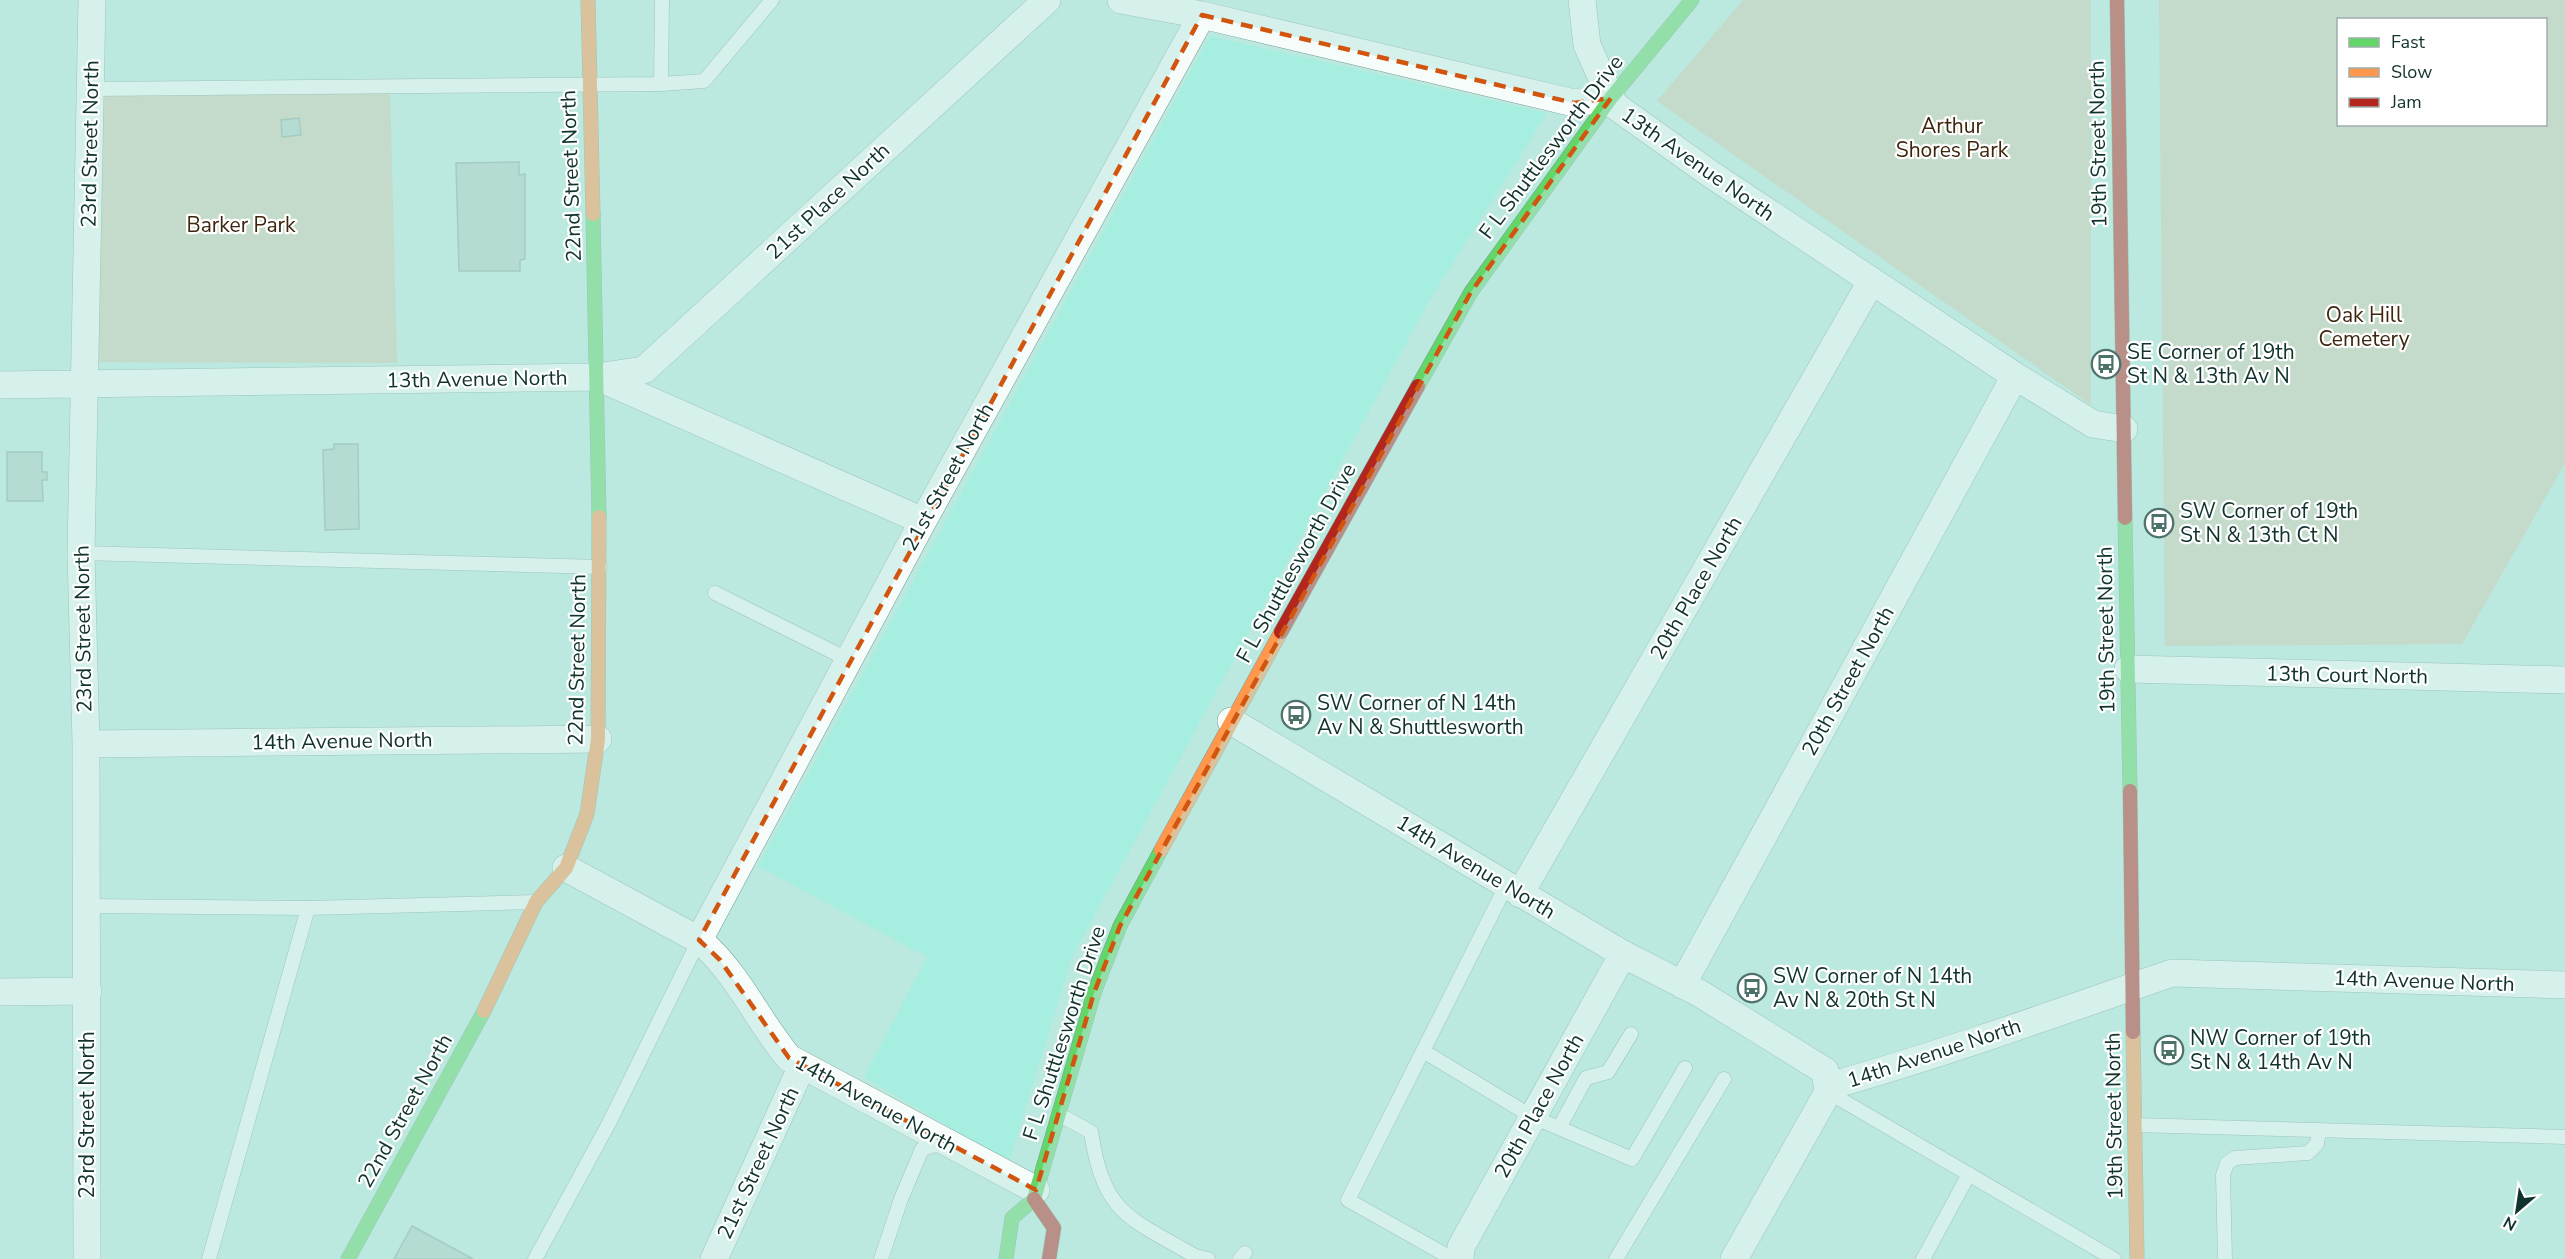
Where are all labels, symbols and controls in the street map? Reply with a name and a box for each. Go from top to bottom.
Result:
legend [2337,18,2547,126]
text: Fast [2391,30,2426,54]
street label: F L Shuttlesworth Drive [1473,49,1629,245]
street label: 23rd Street North [75,60,105,228]
street label: 19th Street North [2083,60,2113,228]
text: Slow [2391,60,2432,84]
street label: 22nd Street North [554,90,588,262]
text: Jam [2390,90,2422,114]
street label: 13th Avenue North [1616,101,1780,227]
park label: Arthur Shores Park [1896,112,2009,164]
street label: 21st Place North [760,136,896,266]
park label: Barker Park [186,211,296,239]
park label: Oak Hill Cemetery [2318,301,2410,353]
place label: SE Corner of 19th St N & 13th Av N [2127,338,2295,390]
bus stop icon: SE Corner of 19th St N & 13th Av N [2090,348,2122,380]
street label: 13th Avenue North [386,363,568,395]
street label: 21st Street North [896,398,1000,556]
street label: F L Shuttlesworth Drive [1230,458,1362,668]
place label: SW Corner of 19th St N & 13th Ct N [2180,497,2358,549]
bus stop icon: SW Corner of 19th St N & 13th Ct N [2143,507,2175,539]
street label: 20th Place North [1644,511,1748,665]
street label: 23rd Street North [68,545,98,713]
street label: 19th Street North [2091,546,2121,714]
street label: 22nd Street North [562,574,592,746]
street label: 20th Street North [1795,601,1901,761]
street label: 13th Court North [2266,660,2428,690]
place label: SW Corner of N 14th Av N & Shuttlesworth [1317,689,1524,741]
bus stop icon: SW Corner of N 14th Av N & Shuttlesworth [1280,699,1312,731]
street label: 14th Avenue North [251,725,433,757]
street label: 14th Avenue North [1391,808,1561,926]
street label: F L Shuttlesworth Drive [1016,922,1112,1144]
place label: SW Corner of N 14th Av N & 20th St N [1773,962,1972,1014]
street label: 14th Avenue North [2333,964,2515,998]
bus stop icon: SW Corner of N 14th Av N & 20th St N [1736,972,1768,1004]
street label: 14th Avenue North [1843,1012,2025,1094]
place label: NW Corner of 19th St N & 14th Av N [2190,1024,2371,1076]
street label: 22nd Street North [351,1029,459,1193]
street label: 20th Place North [1488,1029,1590,1183]
street label: 23rd Street North [73,1031,101,1199]
street label: 19th Street North [2099,1032,2129,1200]
bus stop icon: NW Corner of 19th St N & 14th Av N [2153,1034,2185,1066]
street label: 14th Avenue North [790,1048,962,1160]
street label: 21st Street North [710,1082,806,1244]
north arrow [2487,1181,2547,1241]
text: N [2500,1211,2521,1236]

